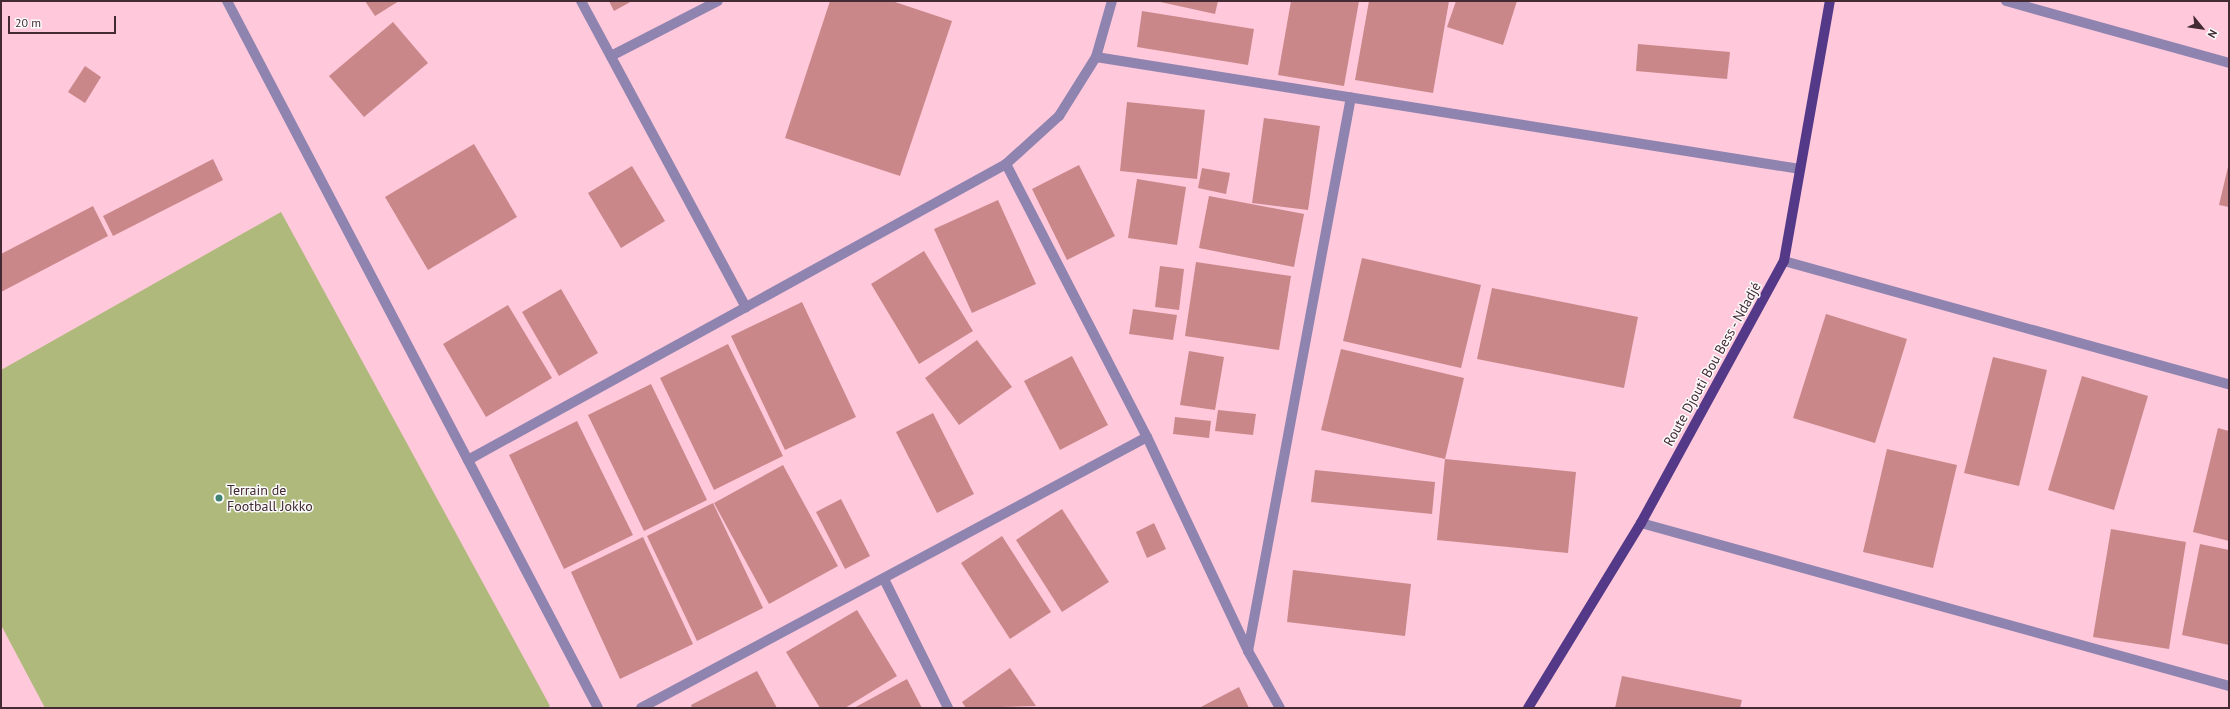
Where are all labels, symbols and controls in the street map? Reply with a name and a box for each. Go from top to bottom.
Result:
scale bar [10,8,118,34]
north arrow [2182,8,2222,48]
text: 20 m [15,15,41,30]
text: N [2205,27,2220,40]
street label: Route Djouti Bou Bess - Ndadjé [1659,278,1765,450]
place label: Terrain de Football Jokko [227,482,313,514]
marker: Terrain de Football Jokko [214,493,224,503]

